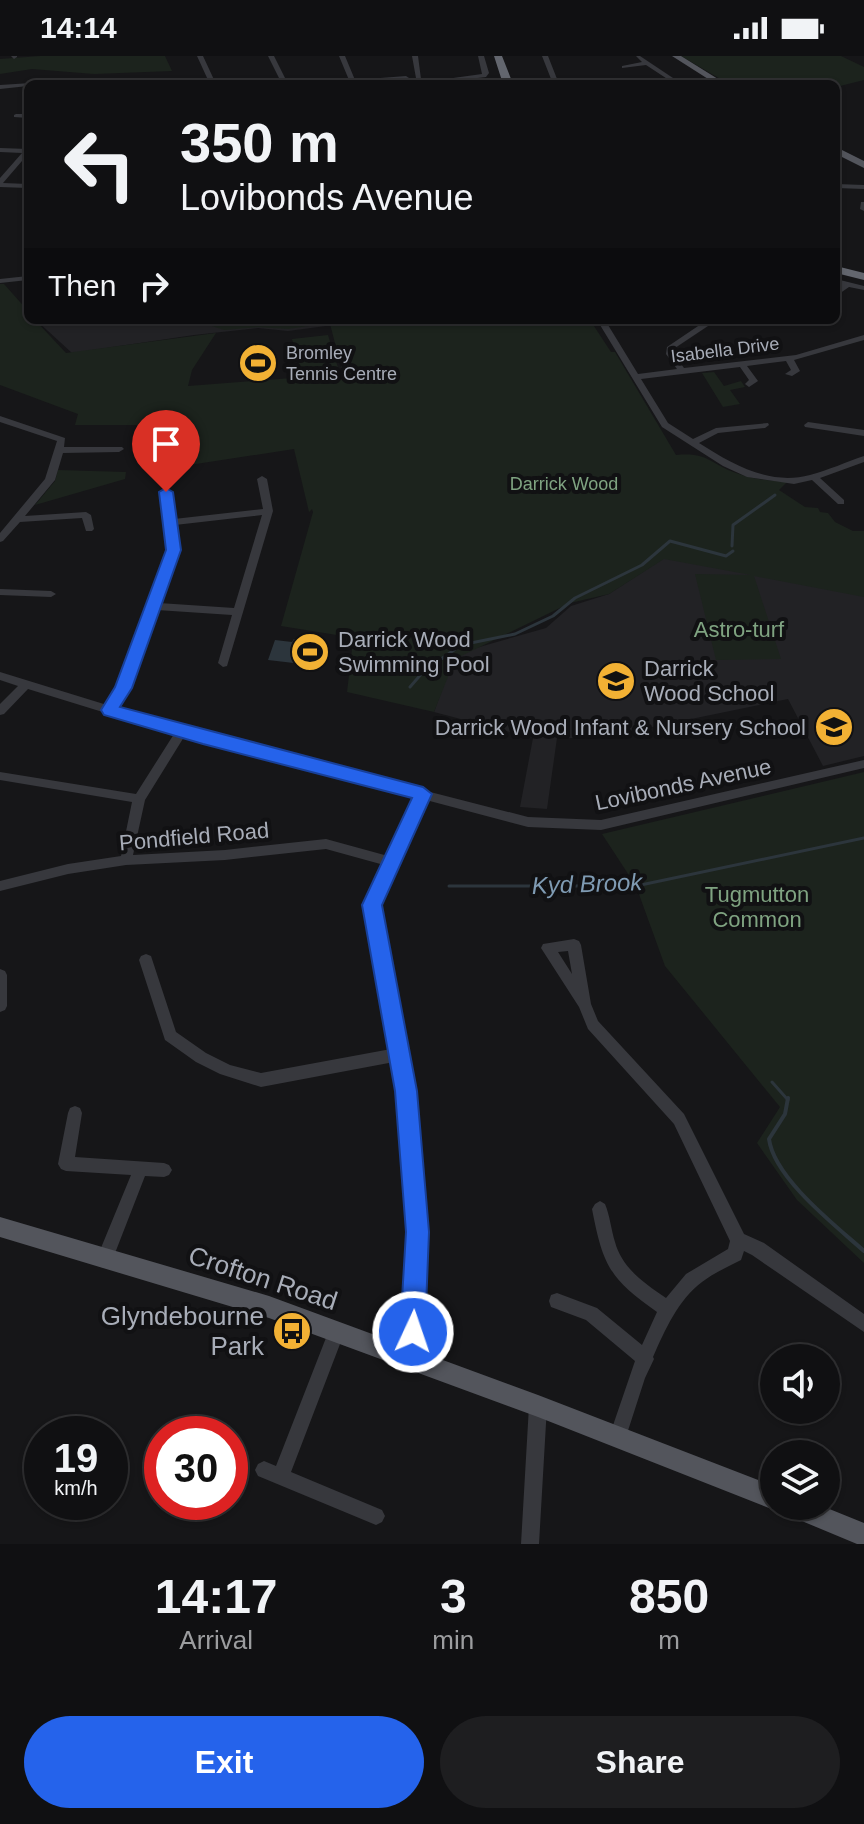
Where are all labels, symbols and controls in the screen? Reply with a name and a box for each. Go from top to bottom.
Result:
text: 14:14 [40,11,117,44]
text: 350 m [180,111,339,174]
icon: left [48,112,152,216]
text: Lovibonds Avenue [180,177,474,218]
icon: right [132,264,176,308]
text: Then [48,269,116,302]
street label: Isabella Drive [670,333,780,367]
sports icon: Bromley Tennis Centre [237,342,279,384]
place label: Bromley Tennis Centre [286,343,397,384]
pin [132,410,200,492]
icon: arrive [144,422,188,466]
park label: Darrick Wood [510,474,618,494]
park label: Astro-turf [694,617,785,642]
place label: Darrick Wood Swimming Pool [338,627,490,677]
sports icon: Darrick Wood Swimming Pool [289,631,331,673]
place label: Darrick Wood School [644,656,774,706]
school or university icon: Darrick Wood School [595,660,637,702]
school or university icon: Darrick Wood Infant & Nursery School [813,706,855,748]
place label: Darrick Wood Infant & Nursery School [435,715,806,740]
street label: Lovibonds Avenue [593,754,773,815]
street label: Pondfield Road [118,817,270,856]
water label: Kyd Brook [531,868,645,899]
park label: Tugmutton Common [705,882,809,932]
street label: Crofton Road [185,1240,341,1316]
position arrow [371,1290,455,1374]
place label: Glyndebourne Park [101,1301,265,1361]
bus stop icon: Glyndebourne Park [271,1310,313,1352]
map controls [760,1344,840,1520]
button: sound [760,1344,840,1424]
speed limit sign: 30 [144,1416,248,1520]
text: 19 [54,1436,98,1480]
button: layers [760,1440,840,1520]
text: km/h [54,1477,98,1499]
text: 14:17 [155,1570,278,1623]
text: 3 [440,1570,467,1623]
text: 850 [629,1570,709,1623]
text: Arrival [179,1625,253,1655]
text: min [432,1625,474,1655]
text: m [658,1625,680,1655]
button: Exit [24,1716,424,1808]
button: Share [440,1716,840,1808]

